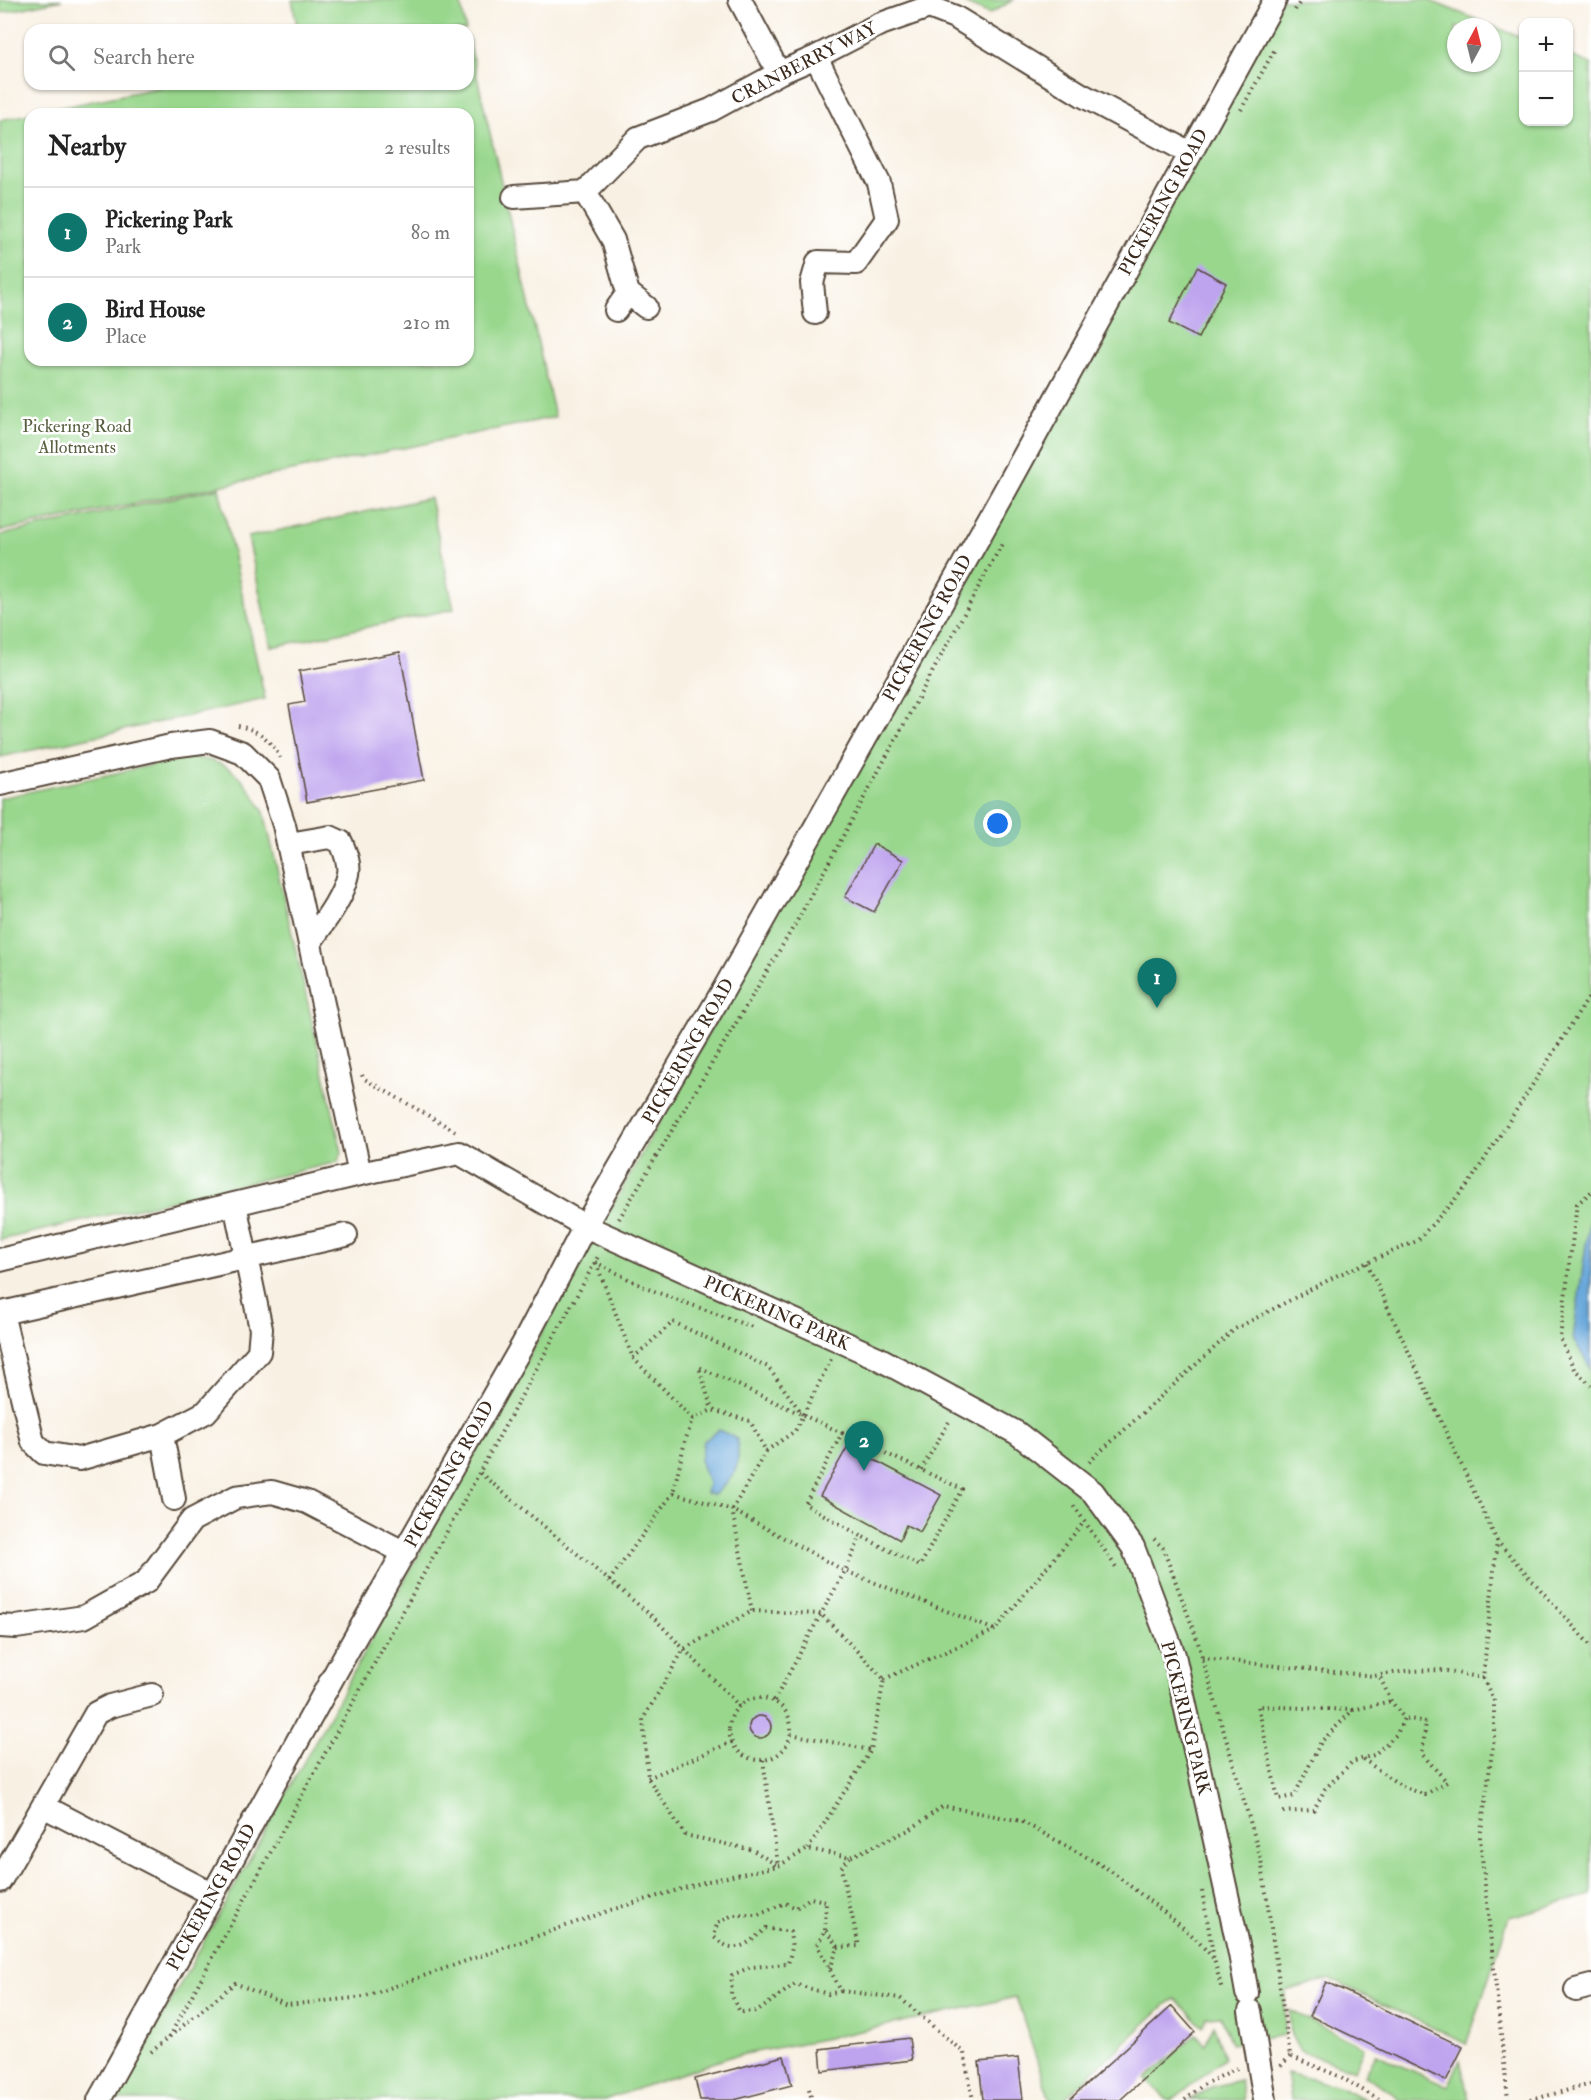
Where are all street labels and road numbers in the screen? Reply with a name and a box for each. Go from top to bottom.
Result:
street label: CRANBERRY WAY [728,17,881,110]
street label: PICKERING ROAD [1114,125,1213,280]
street label: PICKERING ROAD [878,551,977,706]
street label: PICKERING ROAD [637,974,739,1128]
street label: PICKERING PARK [700,1271,854,1356]
street label: PICKERING ROAD [400,1397,499,1552]
street label: PICKERING PARK [1155,1639,1216,1798]
street label: PICKERING ROAD [162,1820,261,1975]

